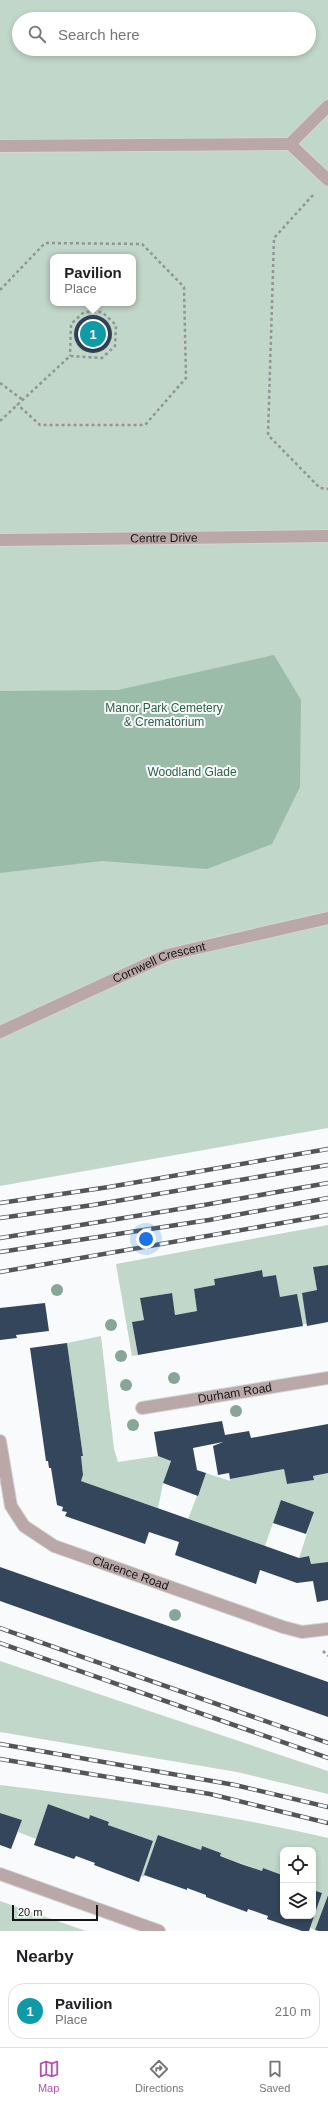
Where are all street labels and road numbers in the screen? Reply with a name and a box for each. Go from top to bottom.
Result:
street label: Centre Drive [130,531,198,545]
street label: Cornwell Crescent [111,939,207,986]
street label: Durham Road [197,1380,273,1406]
street label: Clarence Road [90,1553,171,1593]

